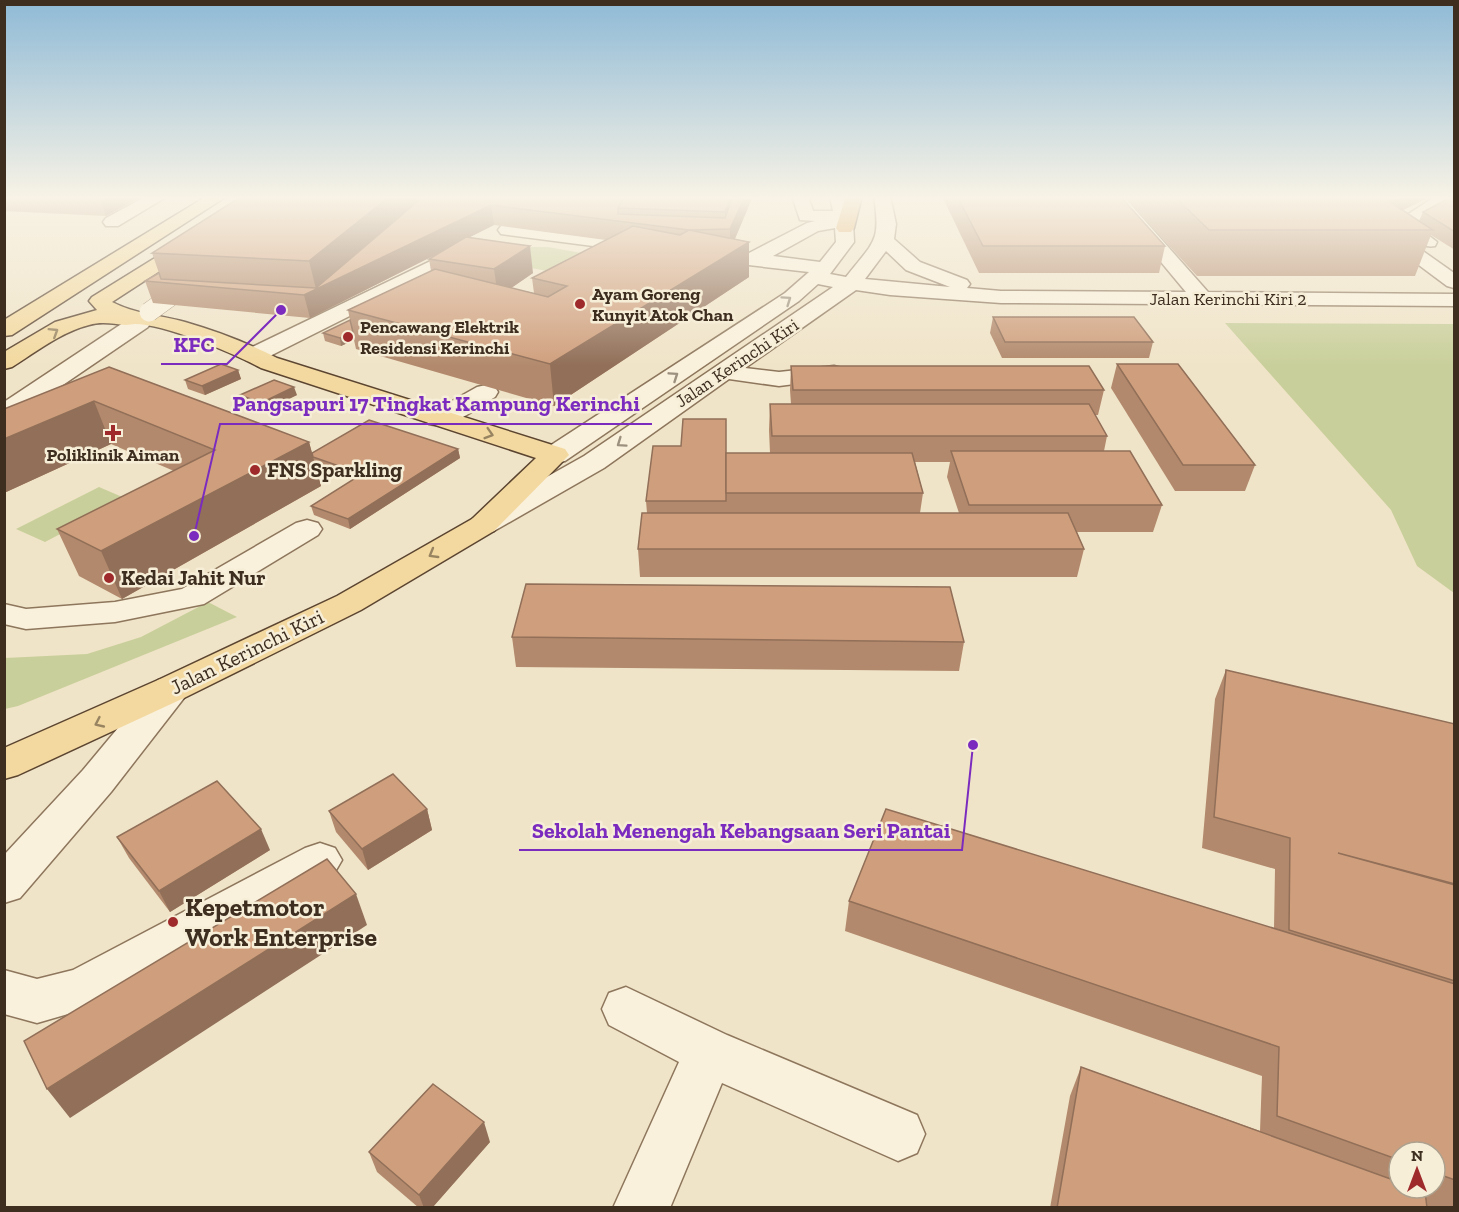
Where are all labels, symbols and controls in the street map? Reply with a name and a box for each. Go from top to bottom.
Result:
place label: Ayam Goreng Kunyit Atok Chan [592,283,734,326]
street label: Jalan Kerinchi Kiri 2 [1150,288,1306,310]
one-way arrow [780,296,791,307]
marker: Ayam Goreng Kunyit Atok Chan [573,297,587,311]
street label: Jalan Kerinchi Kiri [671,314,803,412]
place label: Pencawang Elektrik Residensi Kerinchi [360,316,519,359]
callout: KFC [161,324,227,364]
one-way arrow [48,327,58,339]
marker: Pencawang Elektrik Residensi Kerinchi [341,330,355,344]
text: KFC [173,331,215,358]
one-way arrow [667,372,678,383]
callout: Pangsapuri 17 Tingkat Kampung Kerinchi [220,384,652,424]
text: Pangsapuri 17 Tingkat Kampung Kerinchi [232,390,640,417]
marker: Poliklinik Aiman [104,424,122,442]
one-way arrow [483,427,494,440]
one-way arrow [617,436,628,447]
place label: Poliklinik Aiman [46,444,180,466]
place label: FNS Sparkling [267,457,402,482]
marker: FNS Sparkling [248,463,262,477]
one-way arrow [428,547,439,559]
place label: Kedai Jahit Nur [121,565,266,590]
marker: Kedai Jahit Nur [102,571,116,585]
street label: Jalan Kerinchi Kiri [166,604,328,700]
one-way arrow [94,715,105,727]
callout: Sekolah Menengah Kebangsaan Seri Pantai [519,810,962,850]
text: Sekolah Menengah Kebangsaan Seri Pantai [532,817,951,844]
place label: Kepetmotor Work Enterprise [185,891,378,953]
marker: Kepetmotor Work Enterprise [166,915,180,929]
north arrow [1387,1140,1447,1200]
text: N [1411,1146,1423,1165]

